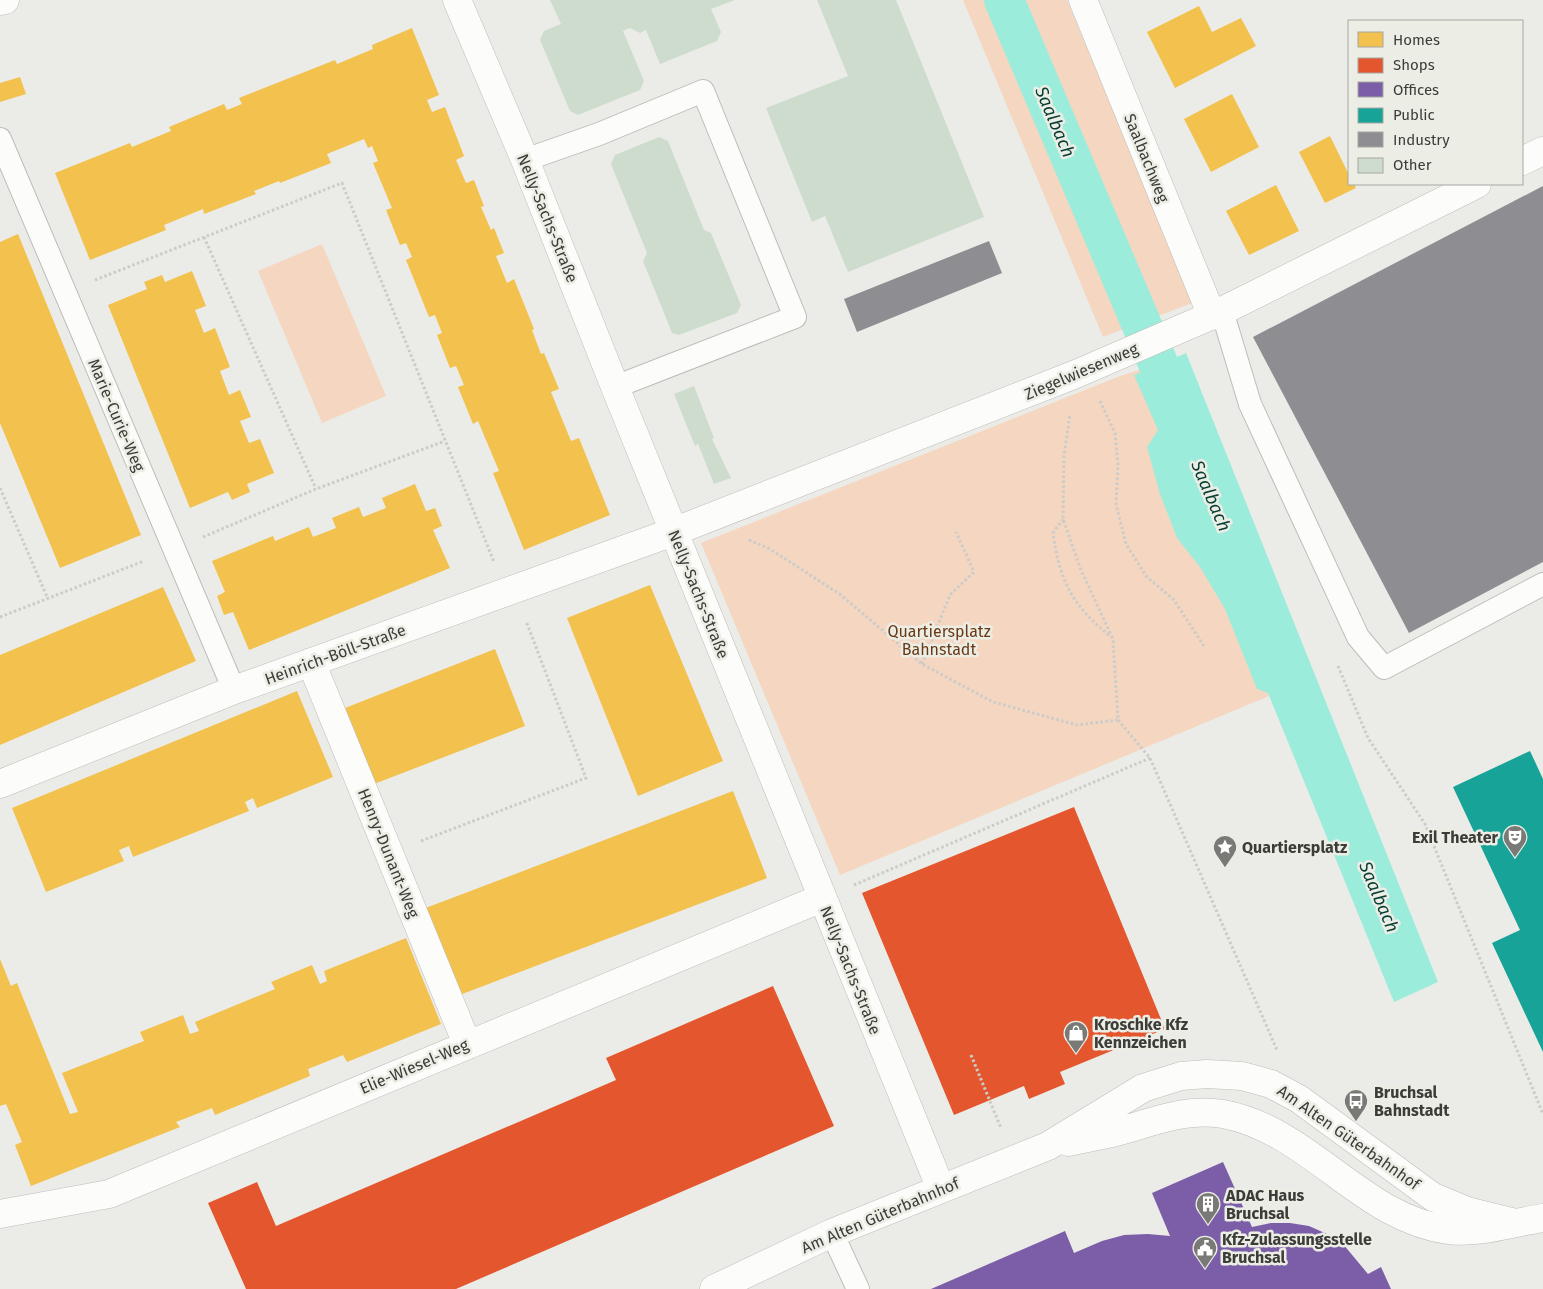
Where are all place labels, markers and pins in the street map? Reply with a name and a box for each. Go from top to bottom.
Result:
theatre icon: Exil Theater [1502,824,1528,858]
place label: Exil Theater [1412,828,1499,847]
place icon: Quartiersplatz [1212,834,1238,868]
place label: Quartiersplatz [1242,838,1348,857]
place label: Kroschke Kfz Kennzeichen [1094,1015,1189,1052]
shop icon: Kroschke Kfz Kennzeichen [1063,1020,1089,1054]
place label: Bruchsal Bahnstadt [1374,1083,1450,1120]
bus stop icon: Bruchsal Bahnstadt [1343,1088,1369,1122]
place label: ADAC Haus Bruchsal [1225,1186,1305,1223]
building icon: ADAC Haus Bruchsal [1195,1191,1221,1225]
place label: Kfz-Zulassungsstelle Bruchsal [1222,1230,1372,1267]
public building icon: Kfz-Zulassungsstelle Bruchsal [1192,1235,1218,1269]

